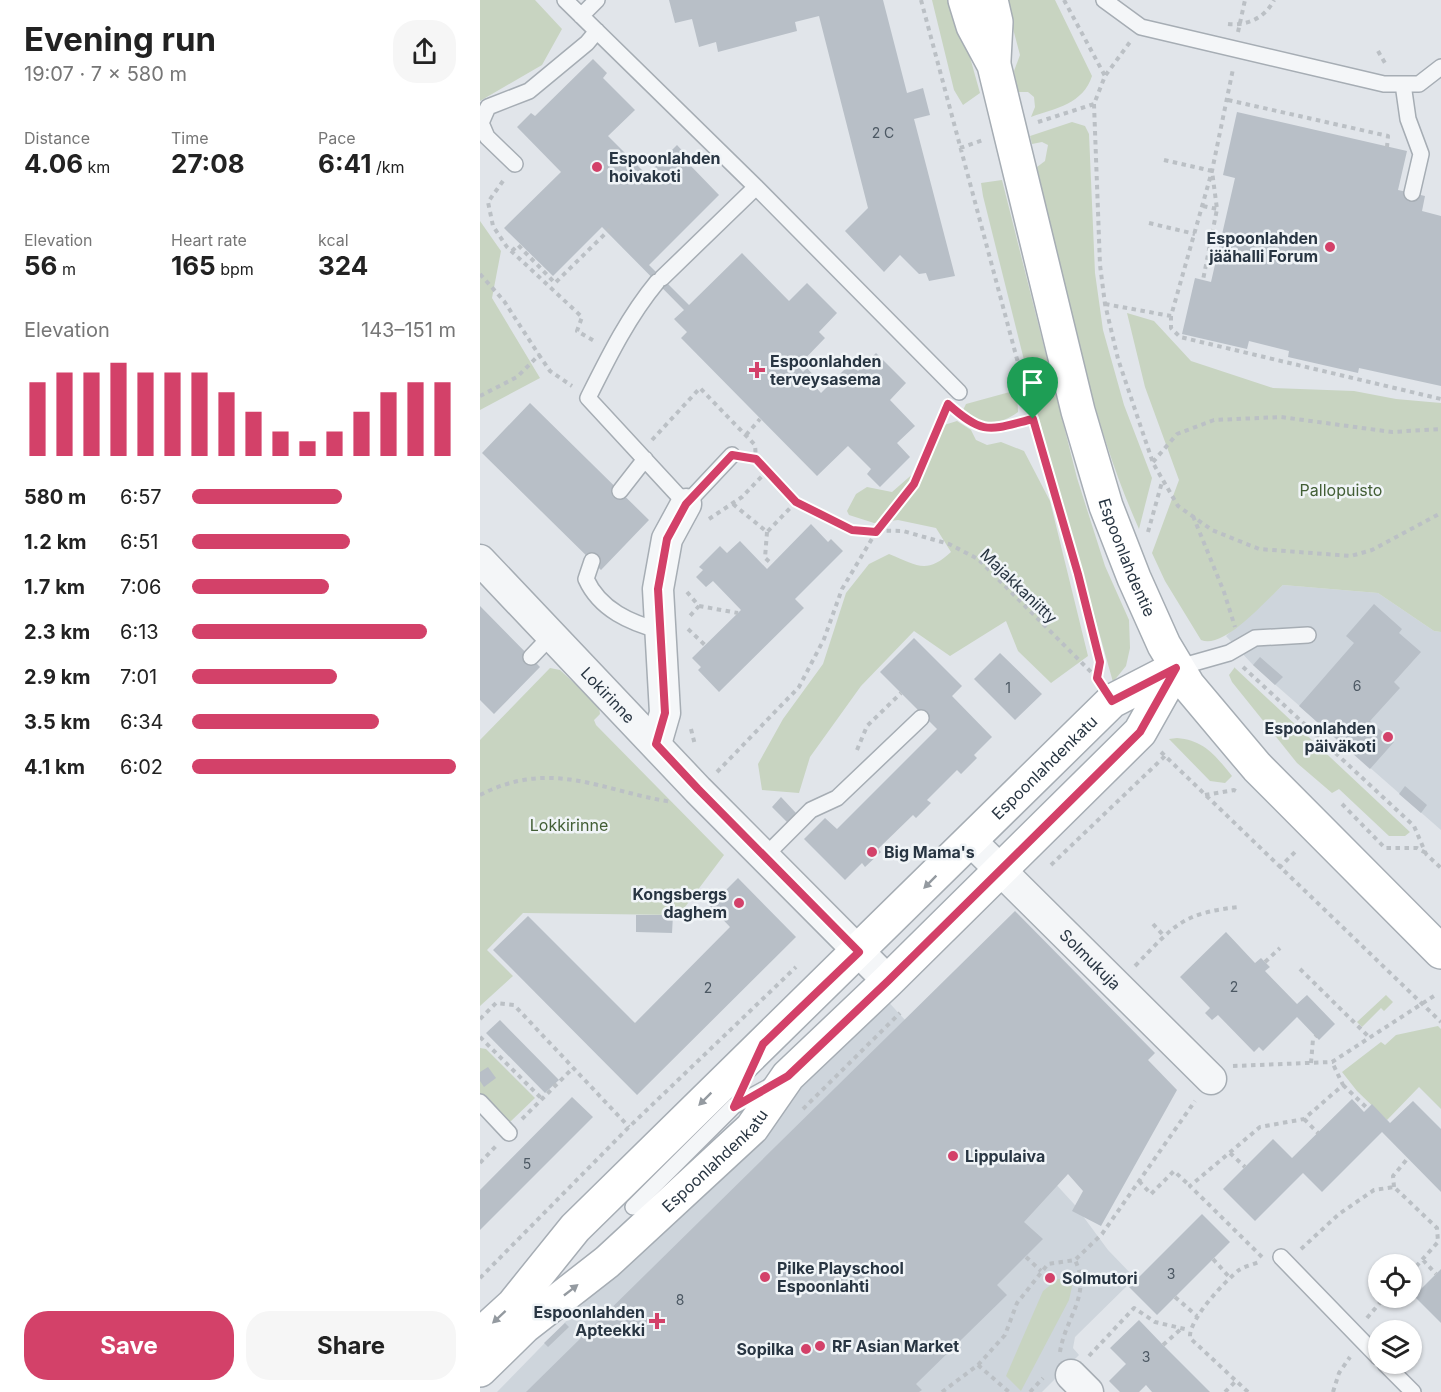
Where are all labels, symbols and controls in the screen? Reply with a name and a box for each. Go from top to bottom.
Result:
text: Evening run [24,19,216,59]
button: share [393,20,456,83]
text: 19:07 · 7 × 580 m [24,62,187,86]
house number: 2 C [872,124,894,141]
text: Distance [24,128,90,148]
text: Time [171,128,209,148]
text: Pace [318,128,356,148]
text: 4.06 [24,148,83,179]
text: 27:08 [171,148,245,179]
text: 6:41 [318,148,371,179]
place label: Espoonlahden hoivakoti [609,148,721,186]
text: km [83,157,110,177]
text: /km [371,157,404,177]
marker: Espoonlahden hoivakoti [590,160,604,174]
place label: Espoonlahden jäähalli Forum [1206,228,1318,266]
text: Elevation [24,230,93,250]
text: Heart rate [171,230,247,250]
text: kcal [318,230,349,250]
marker: Espoonlahden jäähalli Forum [1323,240,1337,254]
text: 56 [24,250,58,281]
text: 165 [171,250,216,281]
text: 324 [318,250,368,281]
text: m [58,259,76,279]
text: bpm [216,259,254,279]
text: Elevation [24,318,110,342]
text: 143–151 m [361,318,456,342]
place label: Espoonlahden terveysasema [770,351,882,389]
pin [1007,357,1058,419]
marker: Espoonlahden terveysasema [748,361,766,379]
icon: arrive [1016,366,1049,399]
park label: Pallopuisto [1300,480,1382,500]
text: 580 m [24,485,86,509]
text: 6:57 [120,485,162,509]
street label: Espoonlahdentie [1094,496,1160,620]
text: 1.2 km [24,530,87,554]
text: 6:51 [120,530,158,554]
street label: Majakkaniitty [976,544,1062,628]
text: 1.7 km [24,575,85,599]
text: 7:06 [120,575,161,599]
text: 2.3 km [24,620,90,644]
text: 6:13 [120,620,159,644]
street label: Lokirinne [577,663,639,727]
text: 2.9 km [24,665,91,689]
text: 7:01 [120,665,157,689]
house number: 6 [1353,677,1361,694]
house number: 1 [1005,679,1011,696]
text: 3.5 km [24,710,90,734]
text: 6:34 [120,710,163,734]
street label: Espoonlahdenkatu [987,711,1101,824]
place label: Espoonlahden päiväkoti [1264,718,1376,756]
marker: Espoonlahden päiväkoti [1381,730,1395,744]
text: 4.1 km [24,755,85,779]
text: 6:02 [120,755,163,779]
park label: Lokkirinne [530,815,608,835]
place label: Big Mama's [884,842,975,862]
marker: Big Mama's [865,845,879,859]
one-way arrow [923,874,937,888]
place label: Kongsbergs daghem [632,884,727,922]
marker: Kongsbergs daghem [732,896,746,910]
street label: Solmukuja [1055,925,1125,994]
house number: 2 [1230,978,1238,995]
house number: 2 [704,979,712,996]
one-way arrow [698,1092,712,1107]
street label: Espoonlahdenkatu [658,1105,772,1216]
place label: Lippulaiva [965,1146,1045,1166]
marker: Lippulaiva [946,1149,960,1163]
house number: 5 [523,1155,531,1172]
map controls [1368,1254,1422,1374]
button: locate [1368,1254,1422,1308]
place label: Pilke Playschool Espoonlahti [777,1258,904,1296]
house number: 3 [1167,1265,1175,1282]
place label: Solmutori [1062,1268,1138,1288]
marker: Pilke Playschool Espoonlahti [758,1270,772,1284]
marker: Solmutori [1043,1271,1057,1285]
one-way arrow [563,1284,579,1297]
house number: 8 [676,1291,684,1308]
place label: Espoonlahden Apteekki [533,1302,645,1340]
one-way arrow [492,1310,507,1324]
button: Save [24,1311,234,1380]
button: Share [246,1311,456,1380]
marker: Espoonlahden Apteekki [650,1314,664,1328]
button: layers [1368,1320,1422,1374]
place label: RF Asian Market [832,1336,959,1356]
place label: Sopilka [736,1339,794,1359]
marker: RF Asian Market [813,1339,827,1353]
marker: Sopilka [799,1342,813,1356]
house number: 3 [1142,1348,1150,1365]

